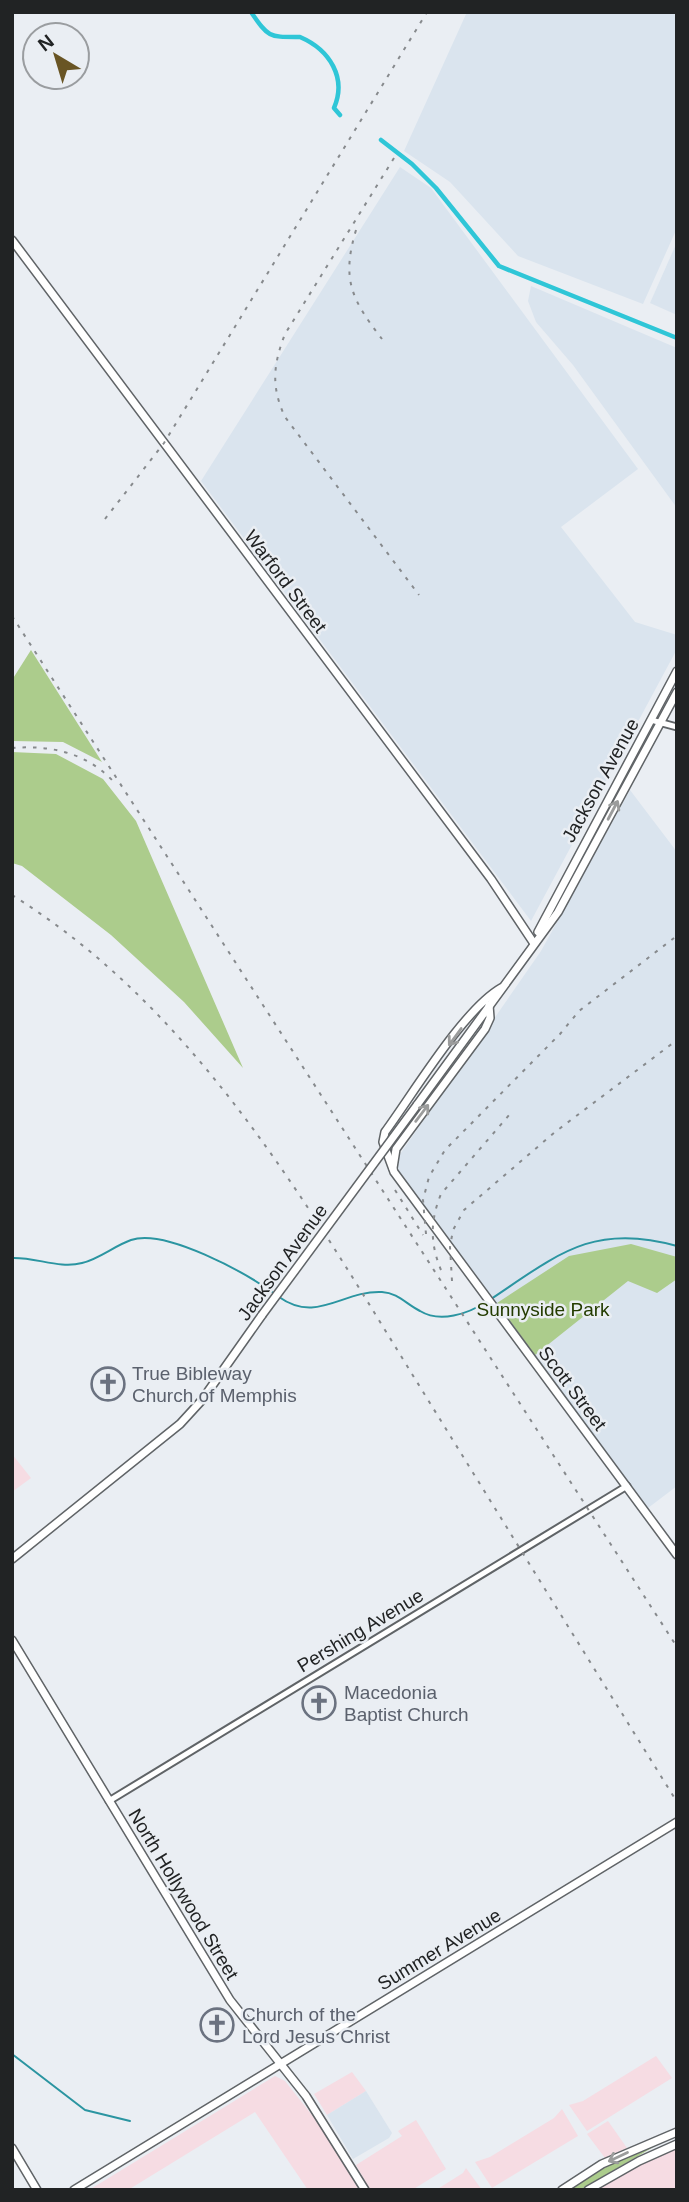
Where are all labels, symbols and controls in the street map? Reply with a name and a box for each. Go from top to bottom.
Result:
north arrow [21,21,91,91]
text: N [34,30,58,55]
street label: Warford Street [240,526,331,637]
street label: Jackson Avenue [558,715,643,846]
one-way arrow [607,800,620,821]
one-way arrow [447,1027,462,1045]
one-way arrow [415,1104,430,1123]
street label: Jackson Avenue [233,1200,331,1324]
park label: Sunnyside Park [476,1299,610,1320]
street label: Scott Street [534,1342,611,1435]
place label: True Bibleway Church of Memphis [132,1363,297,1406]
church icon: True Bibleway Church of Memphis [89,1365,127,1403]
street label: Pershing Avenue [293,1585,427,1676]
place label: Macedonia Baptist Church [344,1682,469,1725]
church icon: Macedonia Baptist Church [300,1684,338,1722]
street label: North Hollywood Street [124,1805,243,1984]
street label: Summer Avenue [374,1904,505,1995]
place label: Church of the Lord Jesus Christ [242,2004,391,2047]
church icon: Church of the Lord Jesus Christ [198,2006,236,2044]
one-way arrow [607,2151,629,2164]

